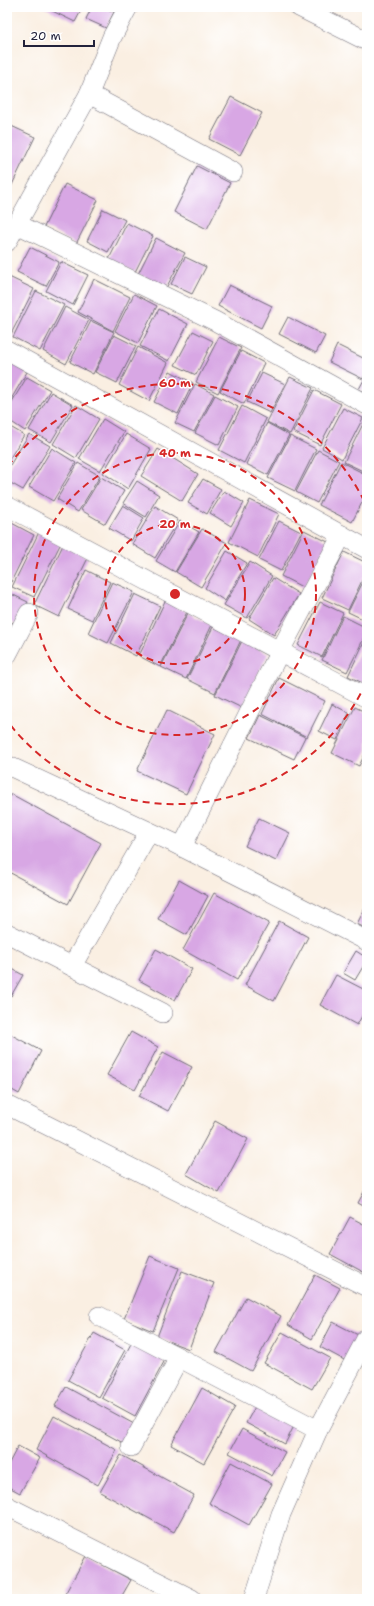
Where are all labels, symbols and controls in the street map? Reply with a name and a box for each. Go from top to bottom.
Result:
scale bar [24,22,94,48]
text: 20 m [30,28,61,44]
text: 60 m [159,375,191,391]
text: 40 m [159,445,191,461]
text: 20 m [159,516,191,532]
centre of rings [168,587,182,601]

